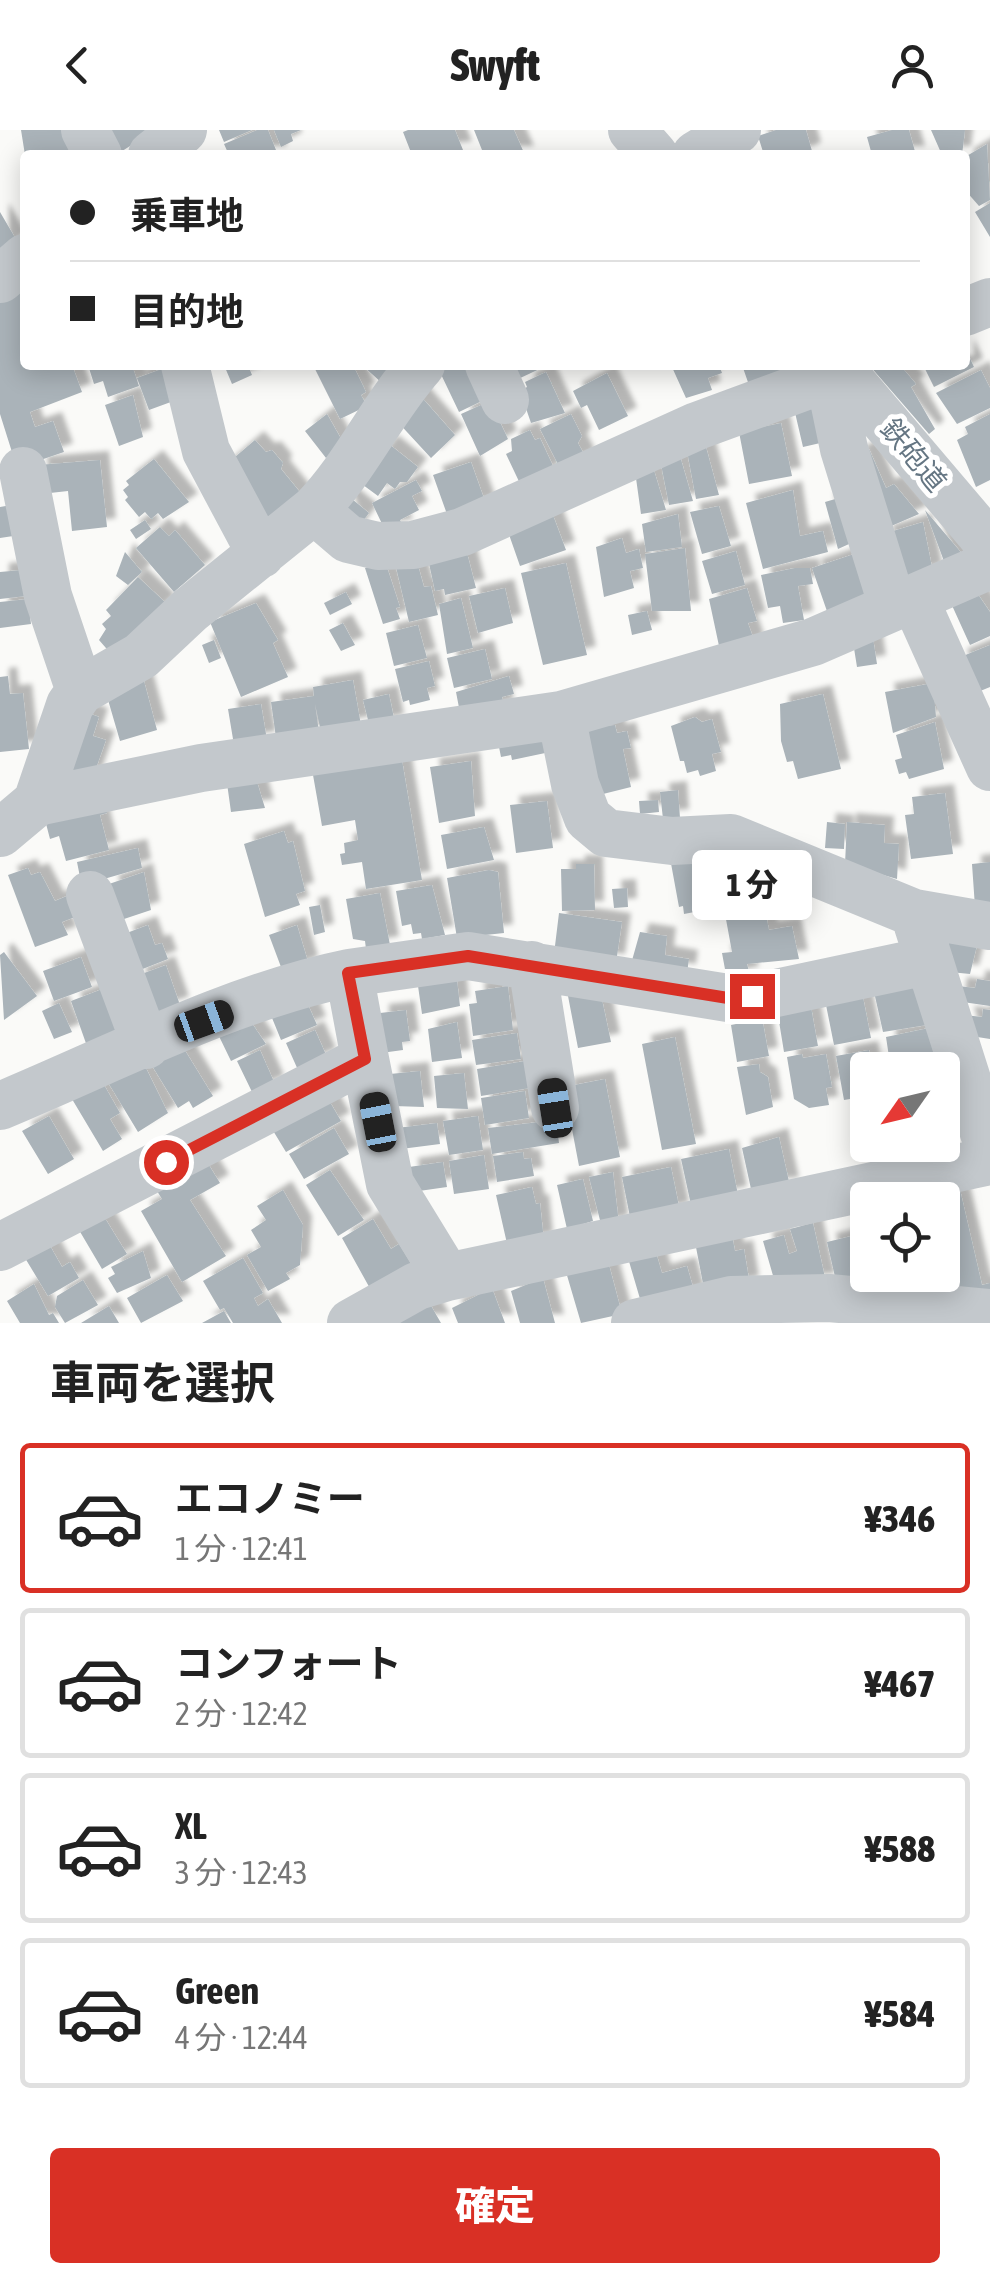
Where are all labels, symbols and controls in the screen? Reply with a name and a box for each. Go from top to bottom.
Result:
icon: back [50,38,105,93]
icon: person [885,38,940,93]
text: Swyft [450,39,540,91]
text: 乗車地 [130,194,244,237]
text: 目的地 [130,290,244,333]
street label: 鉄砲道 [875,413,953,497]
callout: 1 分 [692,851,812,921]
text: 1 分 [726,866,778,903]
route end [730,974,775,1019]
car [171,997,237,1045]
north arrow [850,1052,960,1162]
map controls [850,1052,960,1292]
car [535,1076,575,1140]
car [358,1090,398,1154]
route start [144,1140,189,1185]
button: locate [850,1182,960,1292]
text: 車両を選択 [50,1357,275,1409]
icon: car [55,1473,145,1563]
text: エコノミー [175,1477,365,1520]
text: ¥346 [865,1497,935,1540]
text: 1 分 · 12:41 [175,1530,308,1567]
icon: car [55,1638,145,1728]
text: コンフォート [175,1642,402,1685]
text: ¥467 [865,1662,935,1705]
text: 2 分 · 12:42 [175,1695,308,1732]
icon: car [55,1803,145,1893]
text: XL [175,1804,207,1847]
text: ¥588 [865,1827,935,1870]
text: 3 分 · 12:43 [175,1854,308,1891]
icon: car [55,1968,145,2058]
text: Green [175,1969,259,2012]
text: ¥584 [865,1992,935,2035]
text: 4 分 · 12:44 [175,2019,308,2056]
button: 確定 [50,2148,940,2263]

